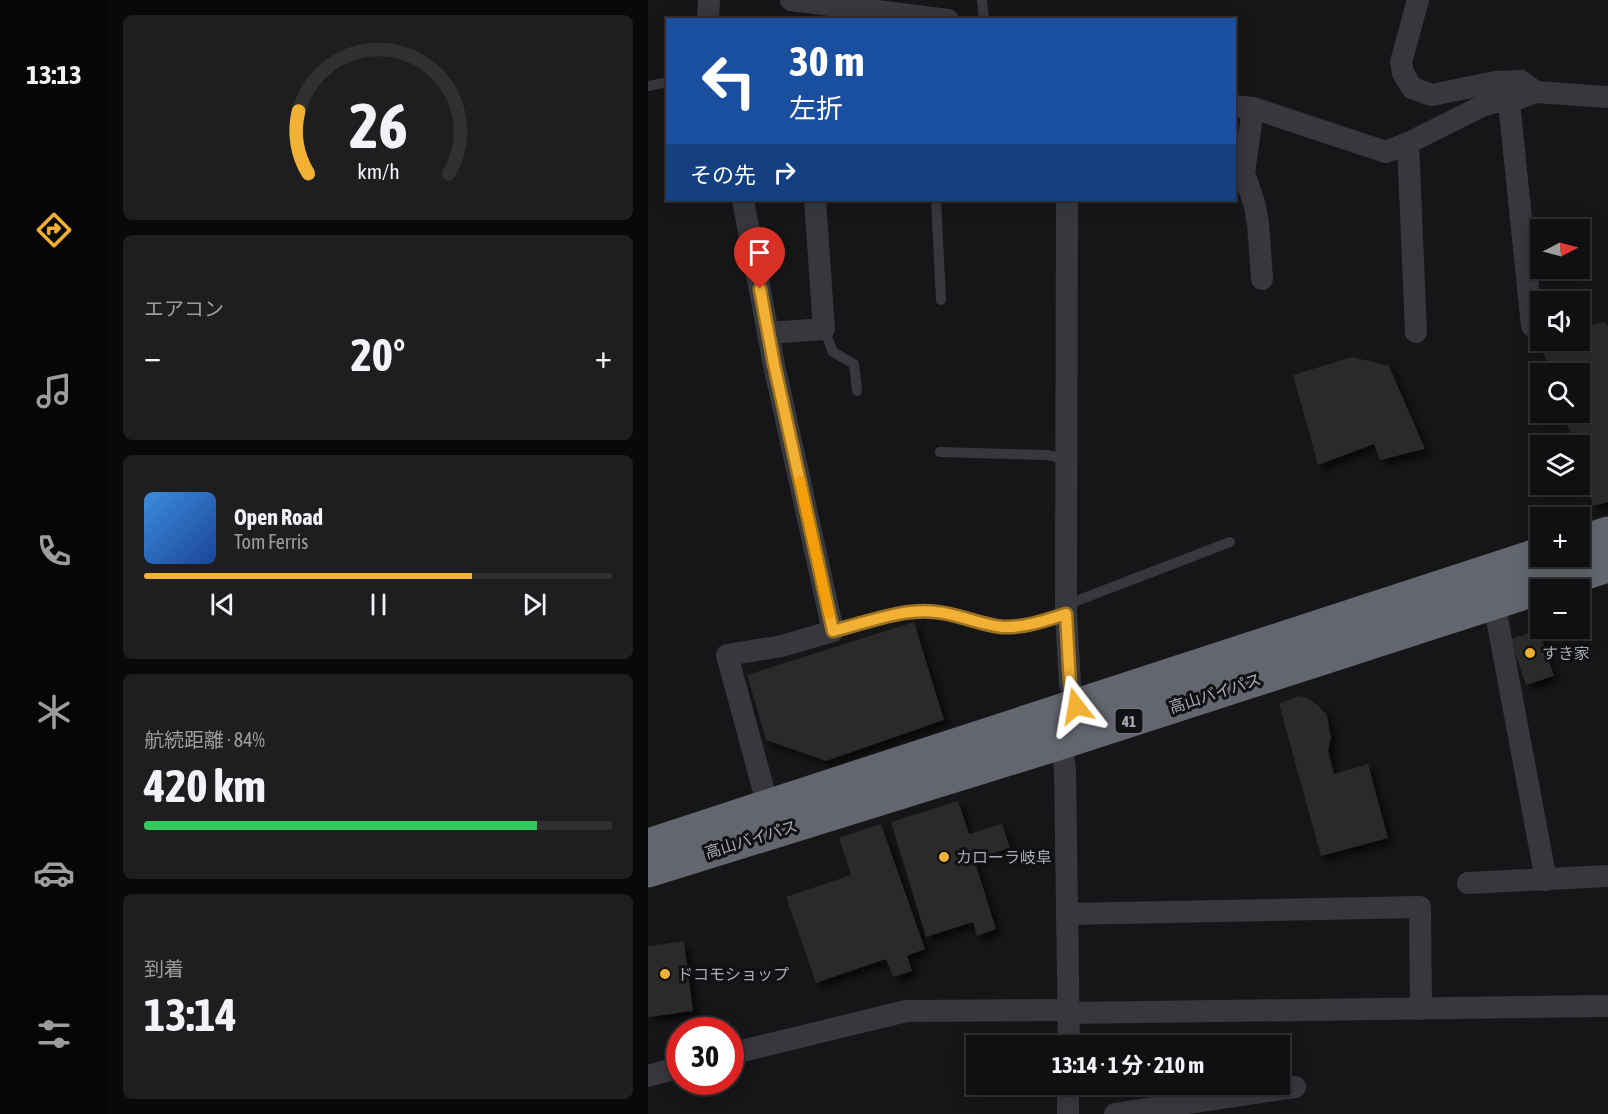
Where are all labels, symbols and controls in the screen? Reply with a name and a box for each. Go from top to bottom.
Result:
text: 30 m [789,37,864,85]
icon: left [690,42,768,120]
text: 13:13 [26,59,82,90]
text: 26 [349,91,407,162]
text: 左折 [789,93,843,124]
icon: right [768,156,801,189]
text: km/h [357,160,399,185]
text: その先 [690,162,756,188]
icon: directions [33,209,75,251]
north arrow [1530,219,1590,279]
map controls [1530,219,1590,639]
pin [734,227,785,289]
icon: arrive [743,236,776,269]
button: sound [1530,291,1590,351]
text: エアコン [144,297,224,320]
text: 20° [351,329,405,381]
text: − [144,337,161,375]
text: + [595,337,612,375]
button: search [1530,363,1590,423]
icon: music [33,370,75,412]
button: layers [1530,435,1590,495]
text: Open Road [234,504,323,530]
button: + [1530,507,1590,567]
icon: phone [33,530,75,572]
text: Tom Ferris [234,530,308,553]
button: − [1530,579,1590,639]
icon: previous [206,588,239,621]
icon: pause [362,588,395,621]
icon: next [518,588,551,621]
place label: すき家 [1542,644,1590,662]
marker: すき家 [1523,646,1537,660]
street label: 高山バイパス [1167,670,1263,716]
position arrow [1044,674,1108,738]
icon: climate [33,691,75,733]
road number: 41 [1116,709,1142,733]
text: 航続距離 · 84% [144,728,265,751]
text: 420 km [144,760,266,812]
street label: 高山バイパス [703,816,799,862]
place label: カローラ岐阜 [956,848,1052,866]
marker: カローラ岐阜 [937,850,951,864]
icon: car [33,852,75,894]
text: 到着 [144,957,184,980]
place label: ドコモショップ [677,965,789,983]
marker: ドコモショップ [658,967,672,981]
text: 13:14 [144,989,237,1041]
icon: filters [33,1013,75,1055]
speed limit sign: 30 [666,1017,744,1095]
text: 13:14 · 1 分 · 210 m [1052,1052,1204,1078]

